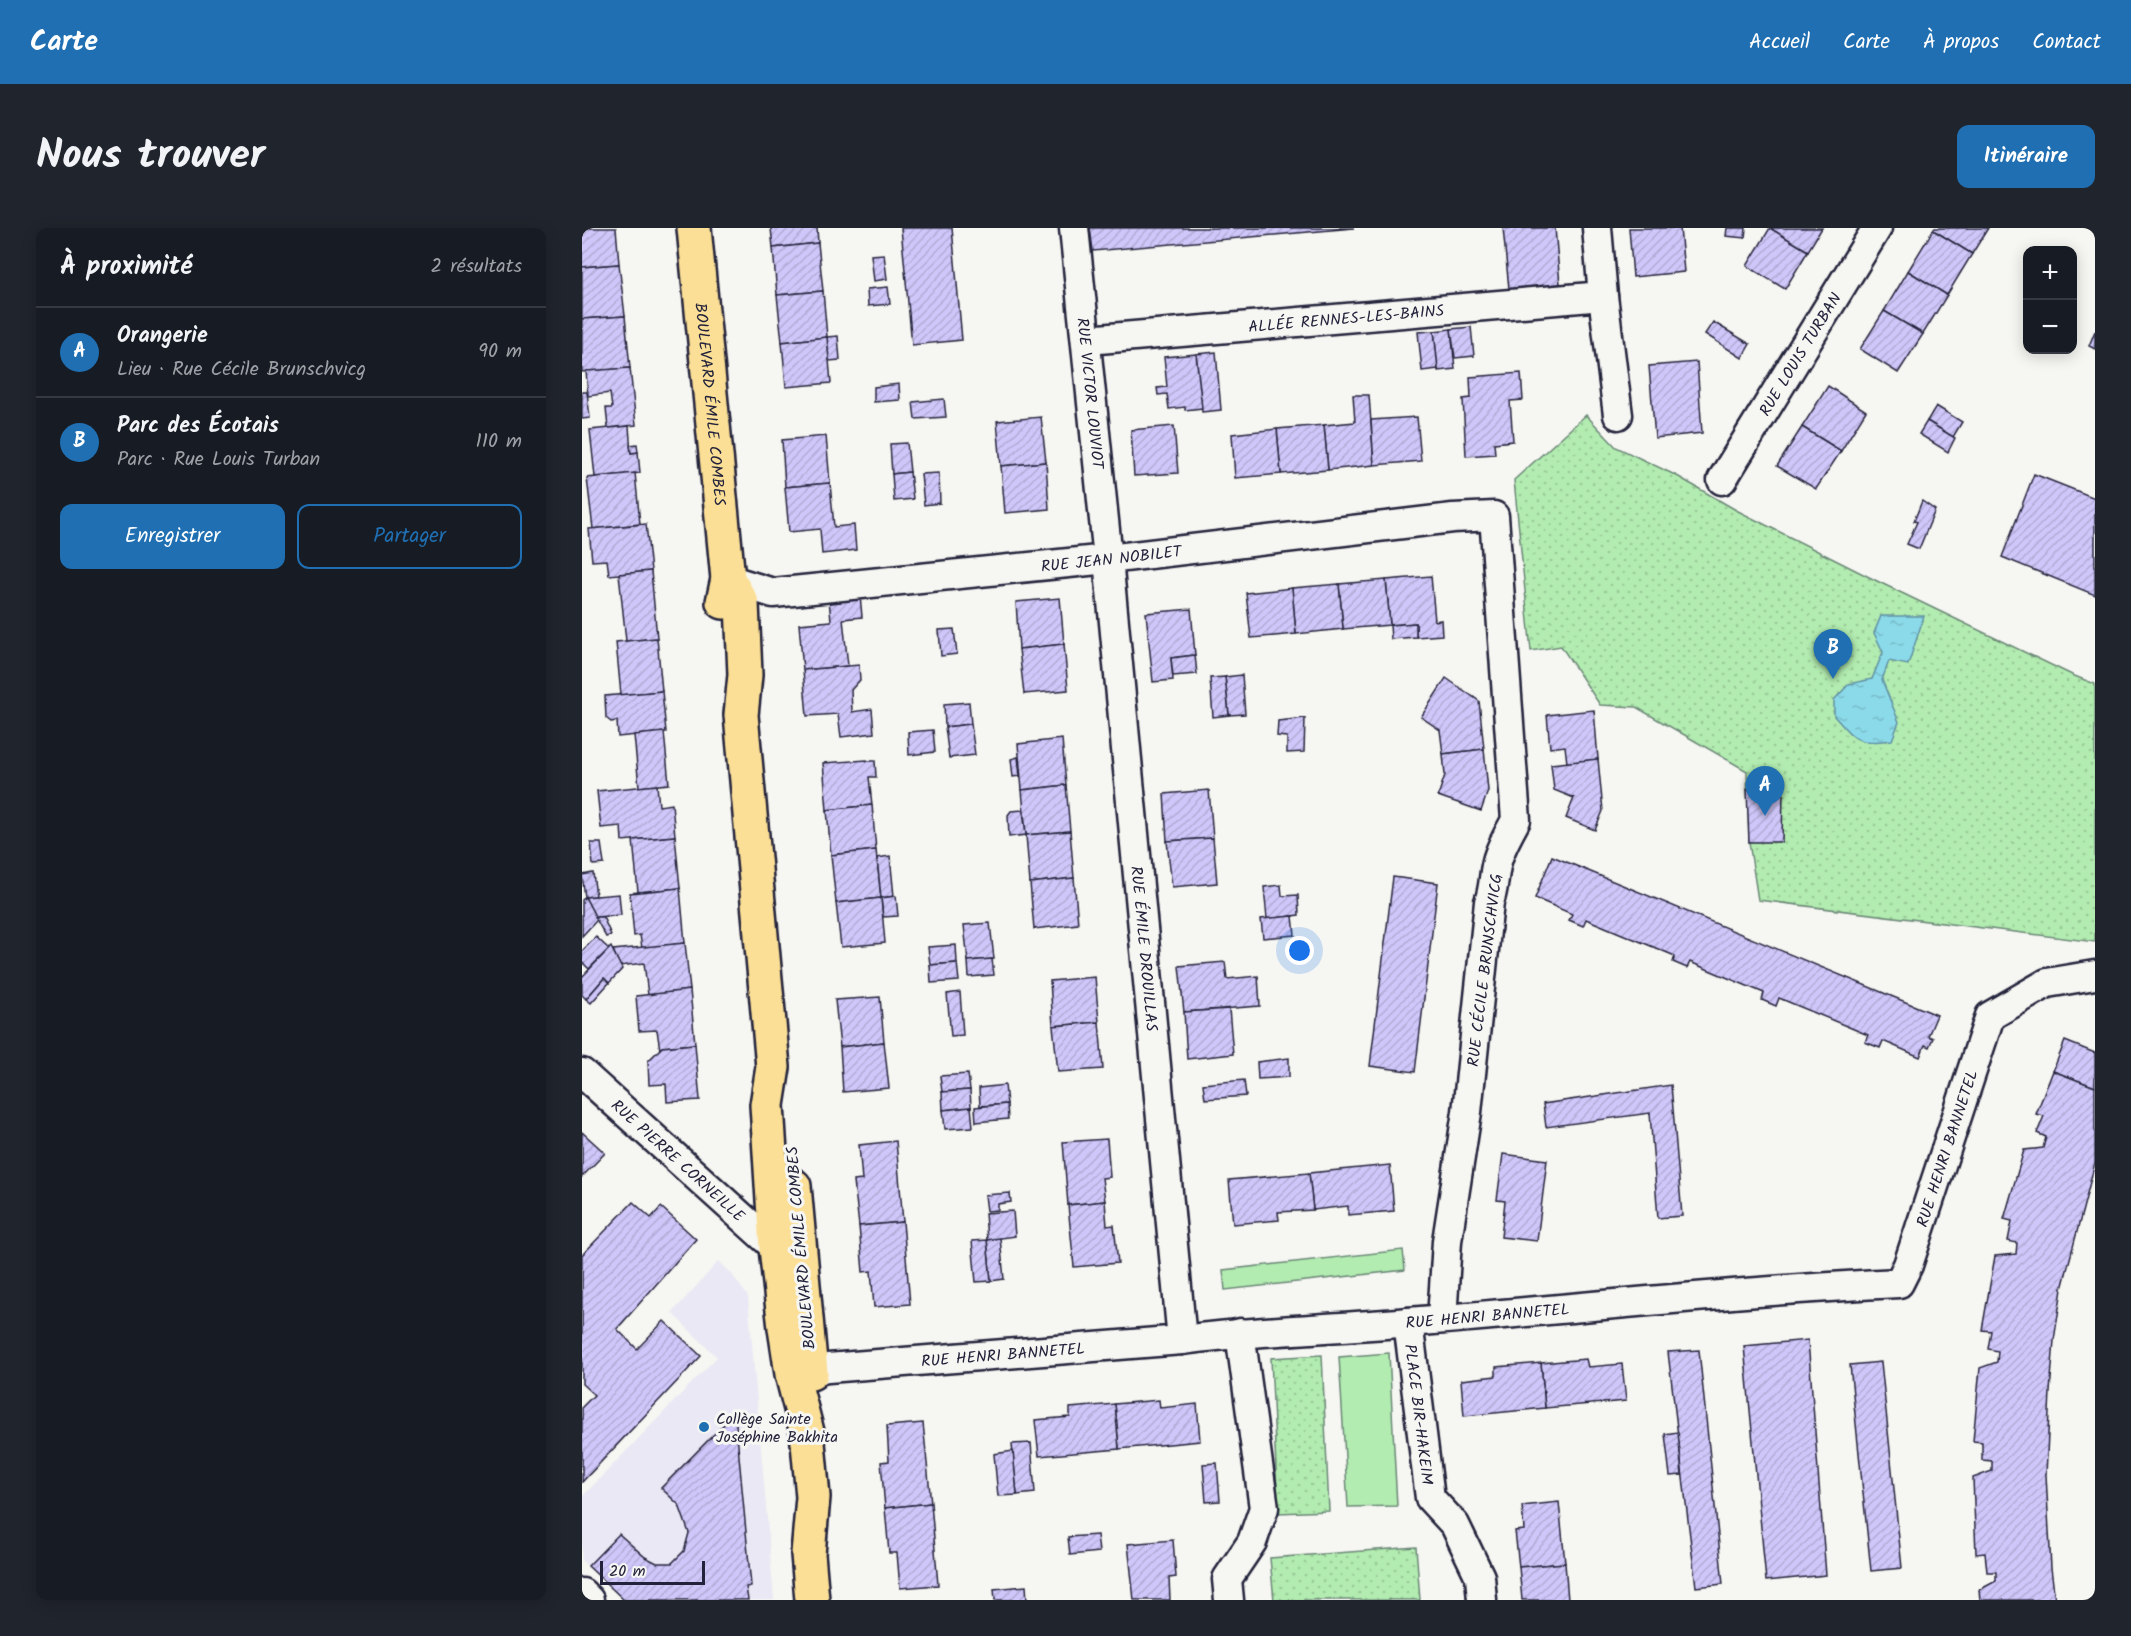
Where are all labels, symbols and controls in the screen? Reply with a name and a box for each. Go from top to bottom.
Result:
text: Carte [30,20,98,65]
text: Accueil [1749,26,1810,59]
text: Carte [1843,26,1890,59]
text: À propos [1923,26,1999,59]
text: Contact [2032,26,2101,59]
text: Nous trouver [36,123,265,190]
button: Itinéraire [1957,125,2095,188]
text: À proximité [60,246,192,288]
map controls [2023,246,2077,354]
button: + [2023,246,2077,300]
text: 2 résultats [431,251,522,283]
street label: RUE LOUIS TURBAN [1753,288,1848,421]
street label: ALLÉE RENNES-LES-BAINS [1247,299,1446,340]
button: − [2023,300,2077,354]
street label: BOULEVARD ÉMILE COMBES [687,302,732,507]
street label: RUE VICTOR LOUVIOT [1069,316,1110,472]
text: Orangerie [117,319,208,354]
text: A [73,336,86,368]
text: 90 m [478,336,522,368]
text: Lieu · Rue Cécile Brunschvicg [117,354,366,386]
text: Parc des Écotais [117,409,279,444]
text: B [73,426,86,458]
text: 110 m [476,426,522,458]
text: Parc · Rue Louis Turban [117,444,320,476]
button: Enregistrer [60,504,285,569]
button: Partager [297,504,522,569]
street label: RUE JEAN NOBILET [1040,539,1184,580]
pin: B [1814,630,1852,679]
pin: A [1746,766,1784,816]
street label: RUE ÉMILE DROUILLAS [1123,865,1164,1033]
street label: RUE CÉCILE BRUNSCHVICG [1461,872,1510,1068]
your location [1285,936,1314,965]
street label: RUE HENRI BANNETEL [1910,1067,1985,1231]
street label: RUE PIERRE CORNEILLE [605,1094,751,1229]
street label: BOULEVARD ÉMILE COMBES [780,1145,823,1350]
street label: RUE HENRI BANNETEL [1405,1297,1570,1336]
street label: RUE HENRI BANNETEL [920,1337,1086,1375]
street label: PLACE BIR-HAKEIM [1397,1343,1439,1487]
place label: Collège Sainte Joséphine Bakhita [716,1407,838,1450]
marker: Collège Sainte Joséphine Bakhita [697,1420,711,1434]
scale bar [600,1558,705,1586]
text: 20 m [609,1559,645,1584]

